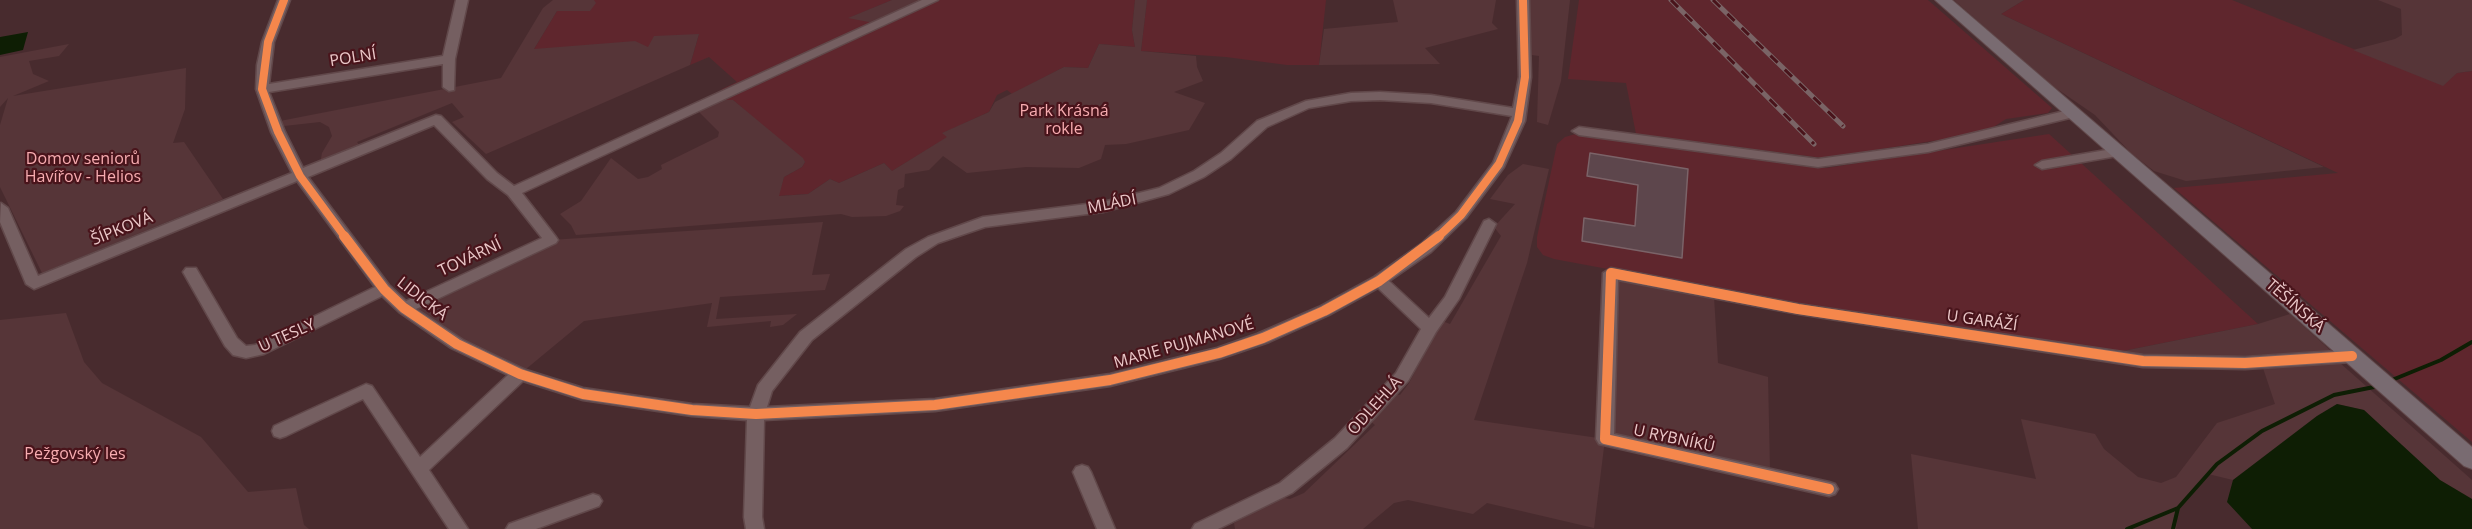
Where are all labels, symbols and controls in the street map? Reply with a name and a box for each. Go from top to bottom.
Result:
street label: POLNÍ [328,45,378,71]
park label: Park Krásná rokle [1019,101,1109,139]
park label: Domov seniorů Havířov - Helios [25,149,141,187]
street label: MLÁDÍ [1086,190,1138,218]
street label: ŠÍPKOVÁ [88,208,156,250]
street label: TOVÁRNÍ [435,235,505,281]
street label: LIDICKÁ [393,273,451,325]
street label: TĚŠÍNSKÁ [2262,275,2328,337]
street label: U GARÁŽÍ [1945,307,2019,335]
street label: U TESLY [256,315,318,357]
street label: MARIE PUJMANOVÉ [1112,315,1256,373]
street label: ODLEHLÁ [1344,373,1406,439]
street label: U RYBNÍKŮ [1631,421,1717,457]
park label: Pežgovský les [24,444,126,464]

